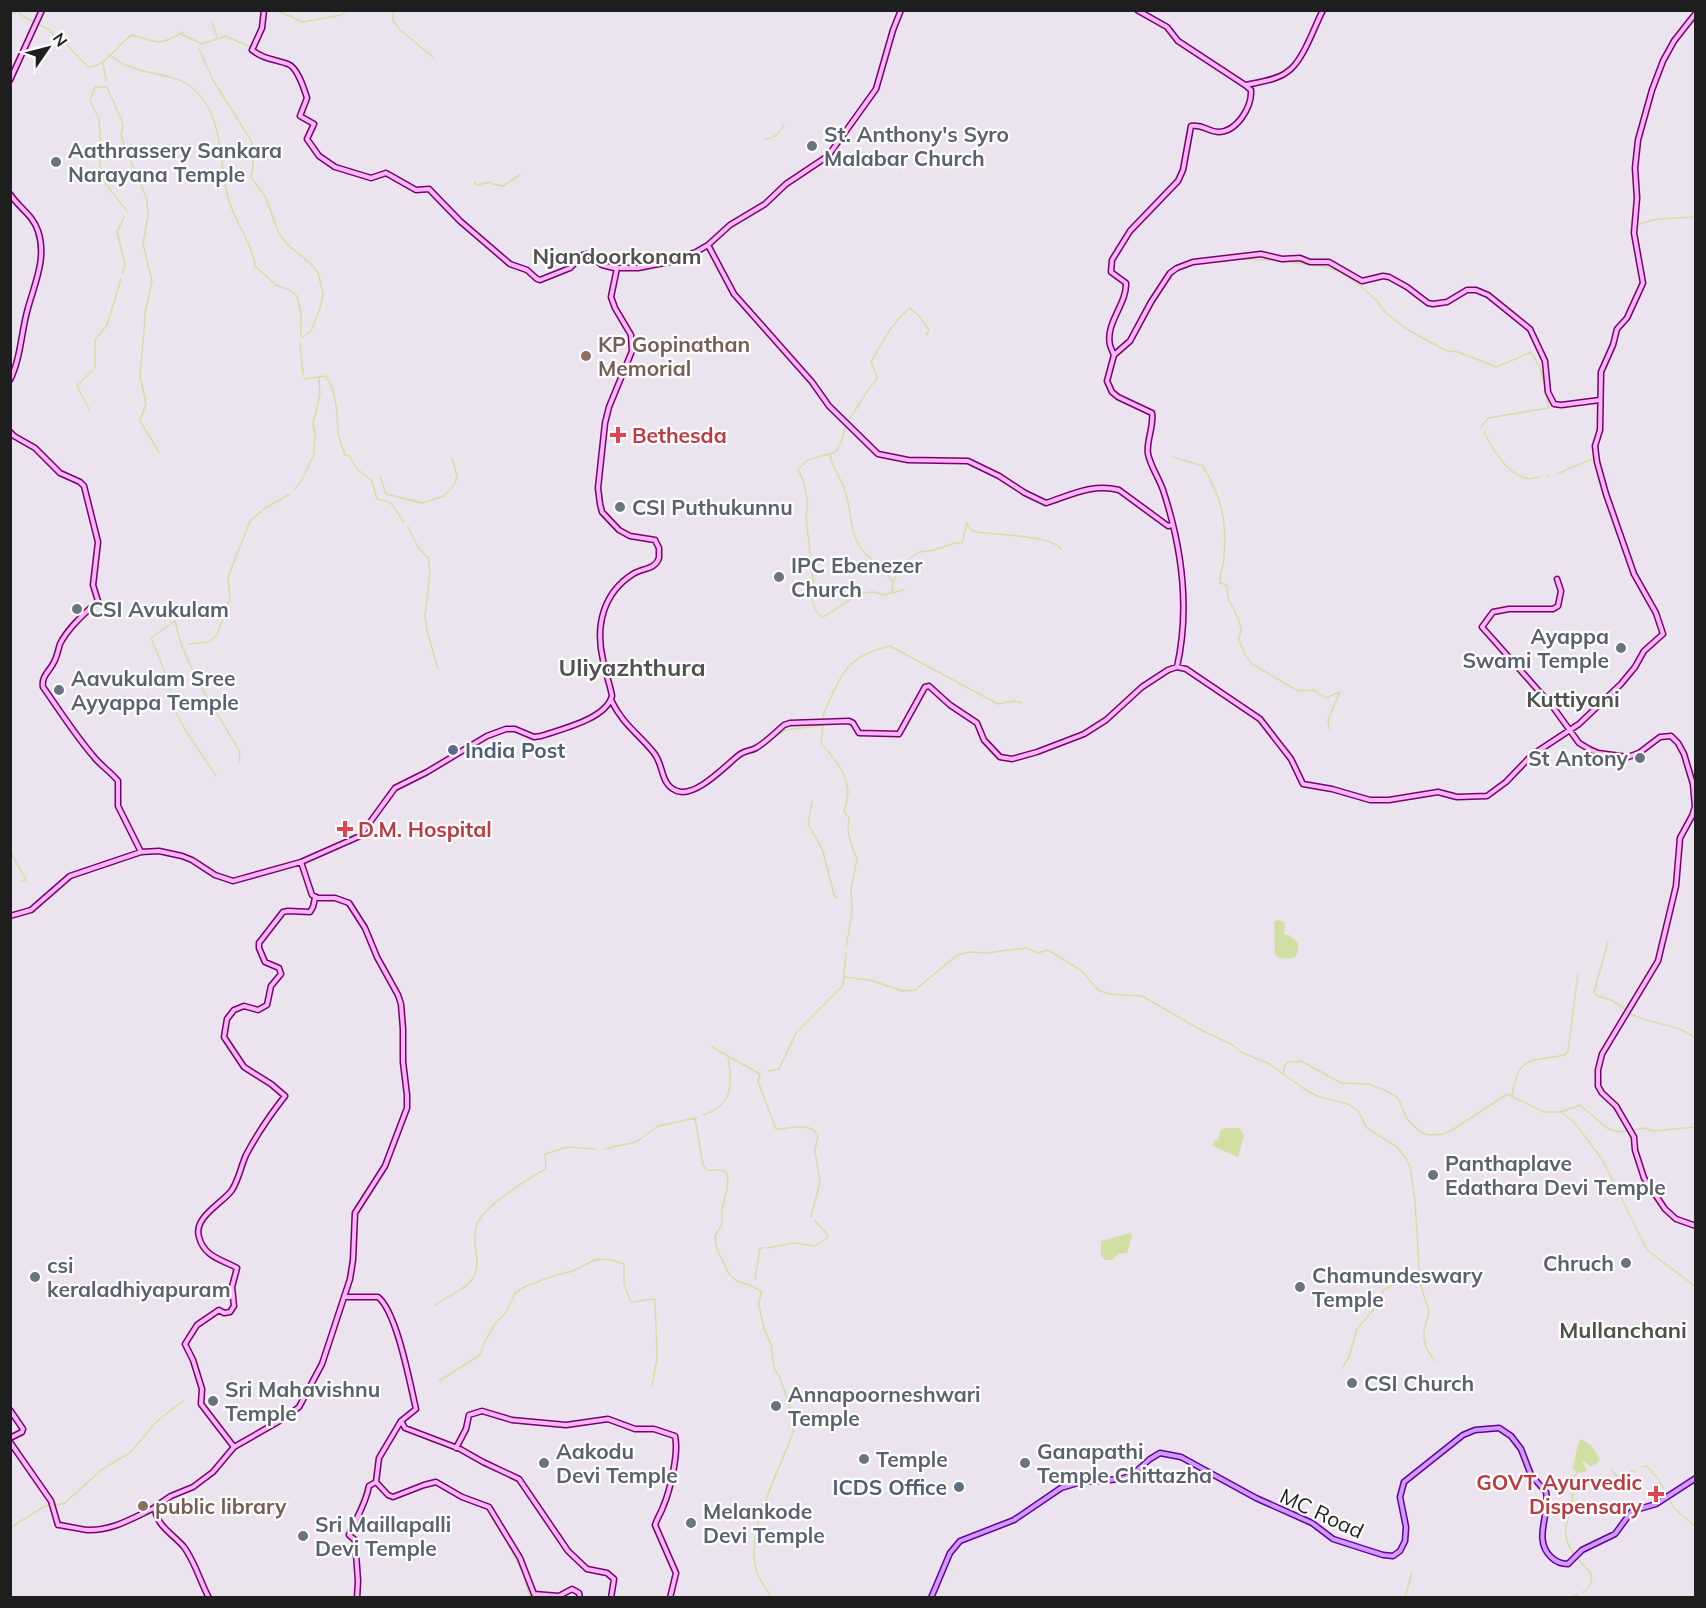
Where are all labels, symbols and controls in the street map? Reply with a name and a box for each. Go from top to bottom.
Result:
north arrow [18,18,78,78]
text: N [49,29,72,50]
place label: St. Anthony's Syro Malabar Church [824,121,1009,171]
place label: Aathrassery Sankara Narayana Temple [68,137,282,187]
marker: St. Anthony's Syro Malabar Church [805,139,819,153]
marker: Aathrassery Sankara Narayana Temple [49,155,63,169]
district label: Njandoorkonam [532,242,702,270]
place label: KP Gopinathan Memorial [598,331,750,381]
marker: KP Gopinathan Memorial [579,349,593,363]
place label: Bethesda [632,422,727,448]
marker: Bethesda [609,426,627,444]
place label: CSI Puthukunnu [632,494,793,520]
marker: CSI Puthukunnu [613,500,627,514]
place label: IPC Ebenezer Church [791,552,923,602]
marker: IPC Ebenezer Church [772,570,786,584]
place label: CSI Avukulam [89,596,229,622]
marker: CSI Avukulam [70,602,84,616]
place label: Ayappa Swami Temple [1462,623,1609,673]
marker: Ayappa Swami Temple [1614,641,1628,655]
district label: Uliyazhthura [558,652,706,682]
place label: Aavukulam Sree Ayyappa Temple [71,665,239,715]
marker: Aavukulam Sree Ayyappa Temple [52,683,66,697]
district label: Kuttiyani [1526,685,1620,713]
place label: India Post [465,737,565,763]
marker: India Post [446,743,460,757]
place label: St Antony [1528,745,1629,771]
marker: St Antony [1633,751,1647,765]
place label: D.M. Hospital [358,816,492,842]
marker: D.M. Hospital [336,820,354,838]
place label: Panthaplave Edathara Devi Temple [1445,1150,1666,1200]
marker: Panthaplave Edathara Devi Temple [1426,1168,1440,1182]
place label: Chruch [1543,1250,1614,1276]
place label: csi keraladhiyapuram [47,1252,231,1302]
marker: Chruch [1619,1256,1633,1270]
place label: Chamundeswary Temple [1312,1262,1483,1312]
marker: csi keraladhiyapuram [28,1270,42,1284]
marker: Chamundeswary Temple [1293,1280,1307,1294]
district label: Mullanchani [1559,1316,1687,1344]
place label: CSI Church [1364,1370,1474,1396]
place label: Sri Mahavishnu Temple [225,1376,380,1426]
marker: CSI Church [1345,1376,1359,1390]
place label: Annapoorneshwari Temple [788,1381,981,1431]
marker: Sri Mahavishnu Temple [206,1394,220,1408]
marker: Annapoorneshwari Temple [769,1399,783,1413]
place label: Aakodu Devi Temple [556,1438,678,1488]
place label: Ganapathi Temple Chittazha [1037,1438,1212,1488]
place label: Temple [876,1446,948,1472]
marker: Temple [857,1452,871,1466]
marker: Aakodu Devi Temple [537,1456,551,1470]
marker: Ganapathi Temple Chittazha [1018,1456,1032,1470]
place label: GOVT Ayurvedic Dispensary [1476,1469,1643,1519]
place label: ICDS Office [833,1474,947,1500]
marker: ICDS Office [952,1480,966,1494]
street label: MC Road [1276,1482,1368,1544]
marker: GOVT Ayurvedic Dispensary [1647,1485,1665,1503]
place label: public library [155,1493,287,1519]
place label: Melankode Devi Temple [703,1498,825,1548]
marker: public library [136,1499,150,1513]
place label: Sri Maillapalli Devi Temple [315,1511,451,1561]
marker: Melankode Devi Temple [684,1516,698,1530]
marker: Sri Maillapalli Devi Temple [296,1529,310,1543]

